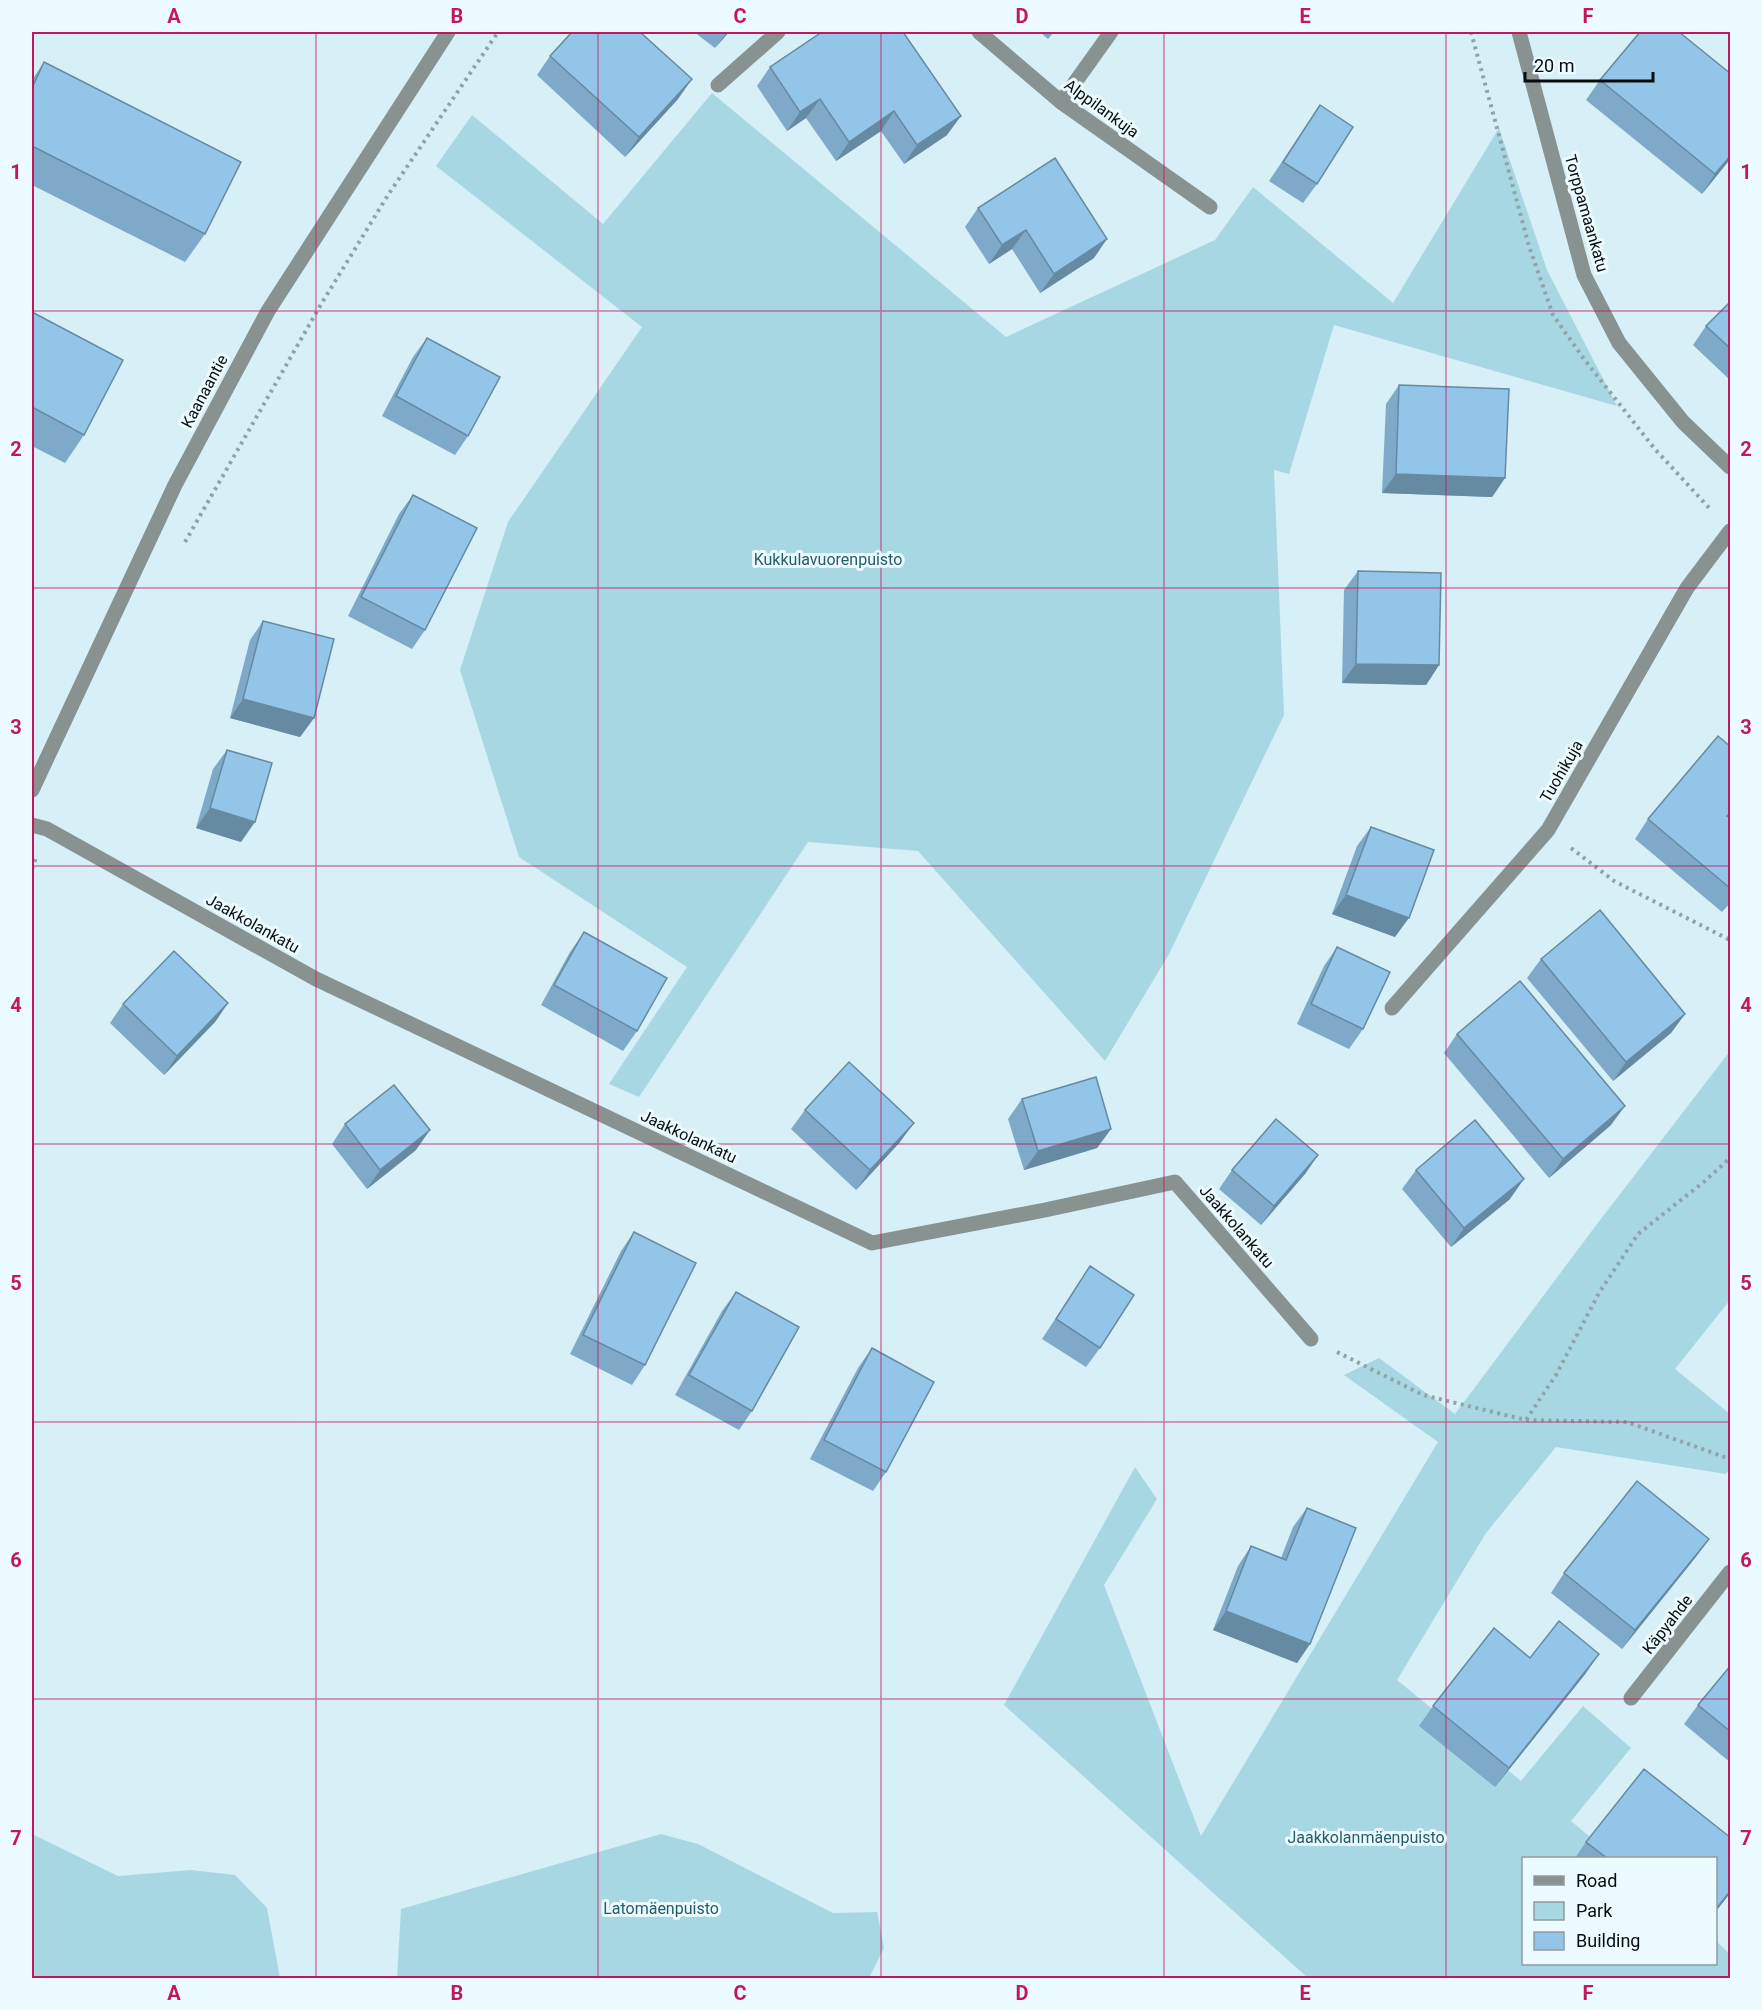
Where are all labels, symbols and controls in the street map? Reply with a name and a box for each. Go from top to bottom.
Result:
text: A [167,4,181,28]
text: B [451,4,463,28]
text: C [733,4,747,28]
text: D [1016,4,1029,28]
text: E [1299,4,1311,28]
text: F [1583,4,1594,28]
scale bar [1525,45,1652,83]
text: 20 m [1534,55,1574,76]
street label: Alppilankuja [1061,75,1143,142]
street label: Torppamaankatu [1561,152,1612,274]
text: 1 [10,160,22,184]
text: 1 [1740,160,1752,184]
street label: Kaanaantie [177,351,232,431]
text: 2 [10,437,22,461]
text: 2 [1740,437,1752,461]
park label: Kukkulavuorenpuisto [754,550,902,569]
text: 3 [10,715,22,739]
text: 3 [1740,715,1752,739]
street label: Tuohikuja [1536,737,1587,806]
street label: Jaakkolankatu [203,890,303,957]
text: 4 [10,993,22,1017]
text: 4 [1740,993,1752,1017]
street label: Jaakkolankatu [638,1106,740,1167]
street label: Jaakkolankatu [1195,1181,1278,1272]
text: 5 [10,1271,22,1295]
text: 5 [1740,1271,1752,1295]
text: 6 [10,1548,22,1572]
text: 6 [1740,1548,1752,1572]
street label: Käpyahde [1638,1591,1696,1658]
text: 7 [10,1826,22,1850]
text: 7 [1740,1826,1752,1850]
park label: Jaakkolanmäenpuisto [1287,1828,1445,1847]
legend [1522,1857,1717,1965]
text: Road [1576,1870,1617,1891]
park label: Latomäenpuisto [603,1899,719,1918]
text: Park [1576,1900,1613,1921]
text: Building [1576,1930,1640,1951]
text: A [167,1981,181,2005]
text: B [451,1981,463,2005]
text: C [733,1981,747,2005]
text: D [1016,1981,1029,2005]
text: E [1299,1981,1311,2005]
text: F [1583,1981,1594,2005]

